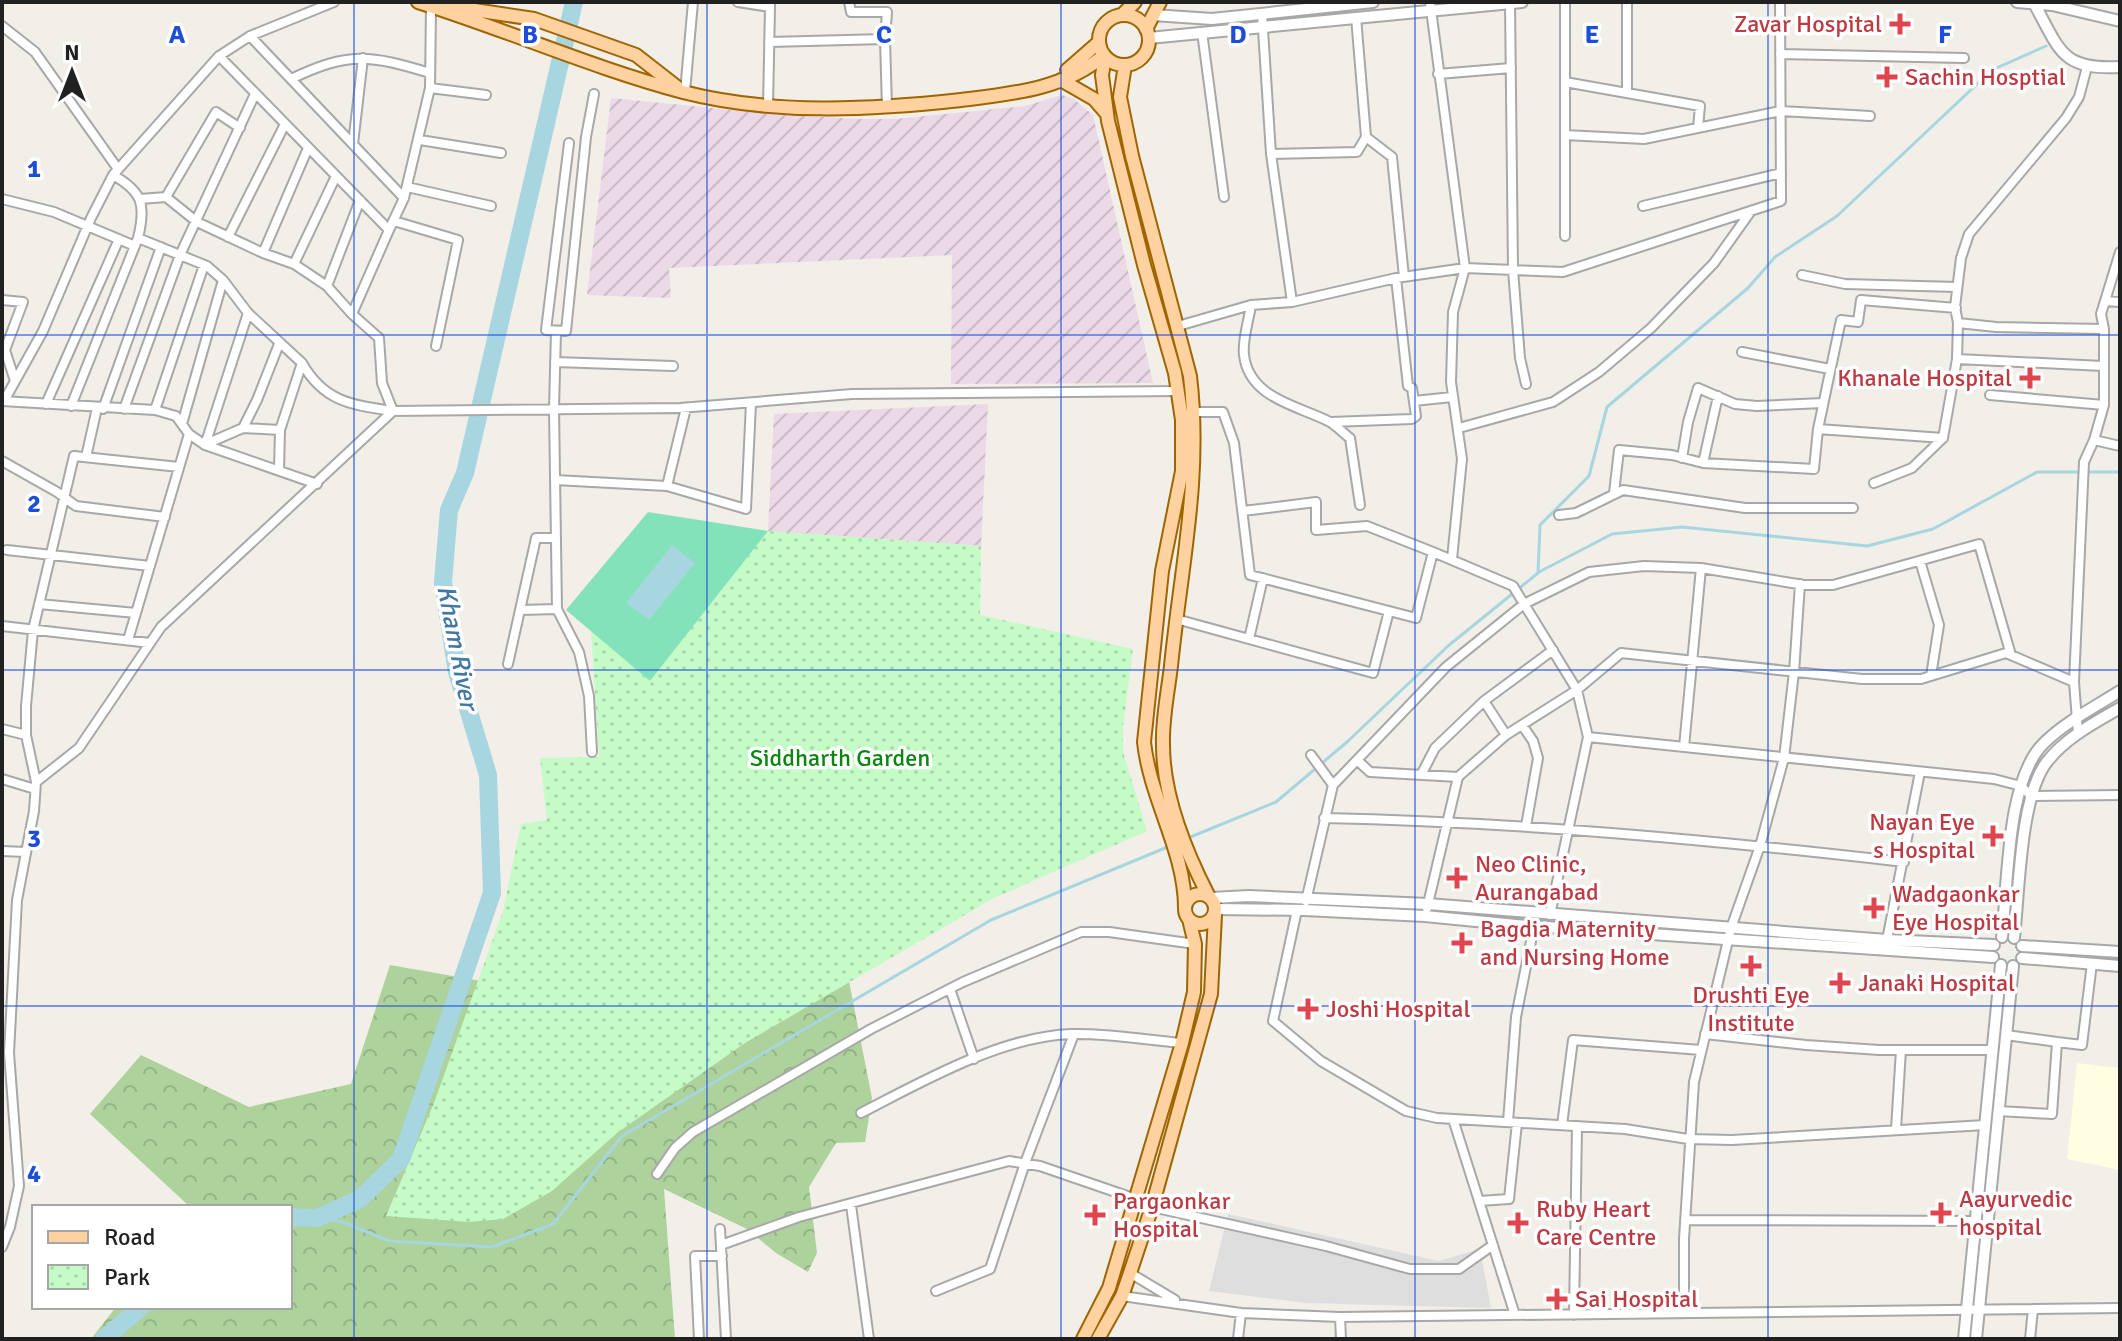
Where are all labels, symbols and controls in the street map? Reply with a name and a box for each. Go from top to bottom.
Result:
place label: Zavar Hospital [1734,9,1882,39]
marker: Zavar Hospital [1889,13,1911,35]
text: A [169,19,186,51]
text: B [522,19,538,51]
text: C [876,19,892,51]
text: D [1229,19,1247,51]
text: E [1585,19,1599,51]
text: F [1938,19,1952,51]
north arrow [32,32,112,112]
text: N [64,39,80,66]
place label: Sachin Hosptial [1905,62,2066,92]
marker: Sachin Hosptial [1876,66,1898,88]
text: 1 [27,153,41,185]
place label: Khanale Hospital [1837,363,2012,393]
marker: Khanale Hospital [2019,367,2041,389]
text: 2 [27,488,41,520]
water label: Kham River [429,582,485,715]
park label: Siddharth Garden [750,743,930,773]
place label: Nayan Eye s Hospital [1869,807,1975,865]
text: 3 [27,823,41,855]
marker: Nayan Eye s Hospital [1982,825,2004,847]
place label: Neo Clinic, Aurangabad [1475,849,1599,907]
marker: Neo Clinic, Aurangabad [1446,867,1468,889]
place label: Wadgaonkar Eye Hospital [1892,879,2020,937]
marker: Wadgaonkar Eye Hospital [1863,897,1885,919]
place label: Bagdia Maternity and Nursing Home [1480,914,1669,972]
marker: Bagdia Maternity and Nursing Home [1451,932,1473,954]
marker: Drushti Eye Institute [1740,955,1762,977]
place label: Janaki Hospital [1858,968,2015,998]
marker: Janaki Hospital [1829,972,1851,994]
place label: Drushti Eye Institute [1692,980,1810,1038]
place label: Joshi Hospital [1326,994,1470,1024]
marker: Joshi Hospital [1297,998,1319,1020]
text: 4 [27,1158,41,1190]
place label: Aayurvedic hospital [1959,1184,2073,1242]
place label: Pargaonkar Hospital [1113,1186,1230,1244]
place label: Ruby Heart Care Centre [1536,1194,1656,1252]
marker: Aayurvedic hospital [1930,1202,1952,1224]
marker: Pargaonkar Hospital [1084,1204,1106,1226]
legend [32,1205,292,1309]
marker: Ruby Heart Care Centre [1507,1212,1529,1234]
text: Road [104,1222,155,1252]
text: Park [104,1262,150,1292]
place label: Sai Hospital [1575,1284,1698,1314]
marker: Sai Hospital [1546,1288,1568,1310]

